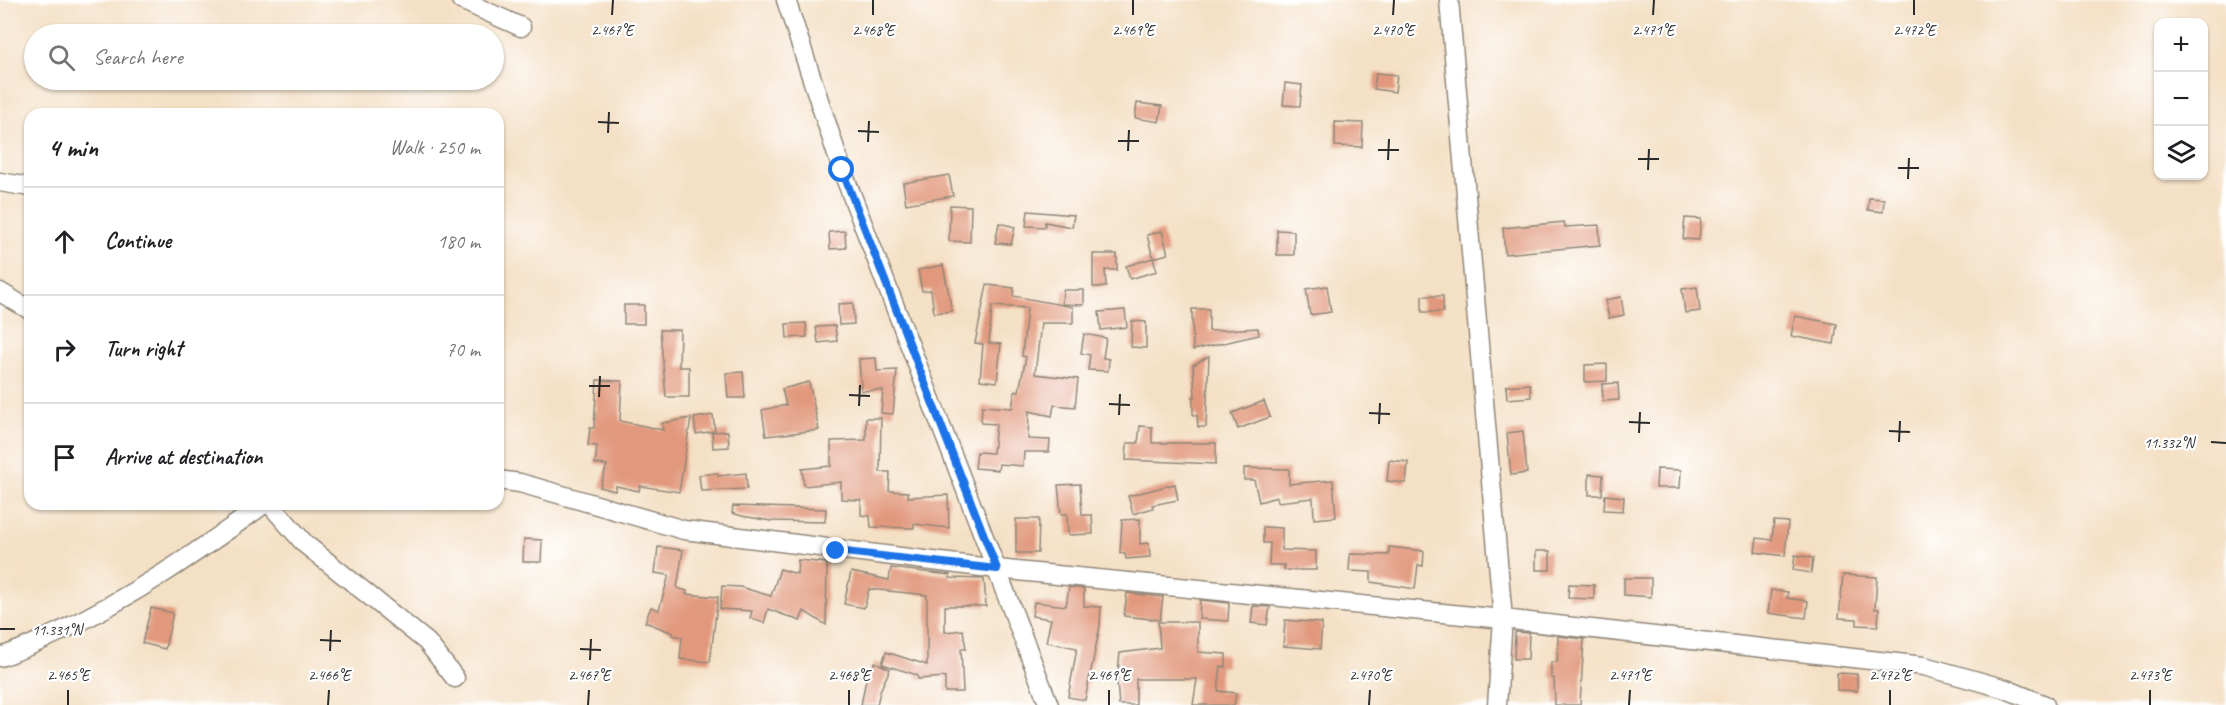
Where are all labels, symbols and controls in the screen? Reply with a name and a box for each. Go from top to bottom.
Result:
map controls [2154,18,2208,180]
button: + [2154,18,2208,72]
text: 2.467°E [591,21,635,40]
text: 2.468°E [852,21,896,40]
text: 2.469°E [1112,21,1156,40]
text: 2.470°E [1372,21,1416,40]
text: 2.471°E [1632,21,1676,40]
text: 2.472°E [1893,21,1937,40]
search box [24,24,504,90]
icon: search [45,41,78,74]
text: Search here [93,43,183,71]
button: − [2154,72,2208,126]
button: layers [2154,126,2208,180]
text: 4 min [48,131,98,164]
text: Walk · 250 m [390,135,480,160]
route start [828,156,854,182]
icon: ahead [48,225,81,258]
text: Continue [105,227,171,255]
text: 180 m [437,229,480,254]
icon: right [48,333,81,366]
text: Turn right [105,335,182,363]
text: 70 m [446,337,480,362]
text: 11.332°N [2144,434,2197,453]
icon: arrive [48,441,81,474]
text: Arrive at destination [105,443,262,471]
route end [822,537,848,563]
text: 11.331°N [32,621,85,640]
text: 2.465°E [47,666,91,685]
text: 2.466°E [308,666,352,685]
text: 2.467°E [568,666,612,685]
text: 2.468°E [828,666,872,685]
text: 2.469°E [1088,666,1132,685]
text: 2.470°E [1349,666,1393,685]
text: 2.471°E [1609,666,1653,685]
text: 2.472°E [1869,666,1913,685]
text: 2.473°E [2129,666,2173,685]

